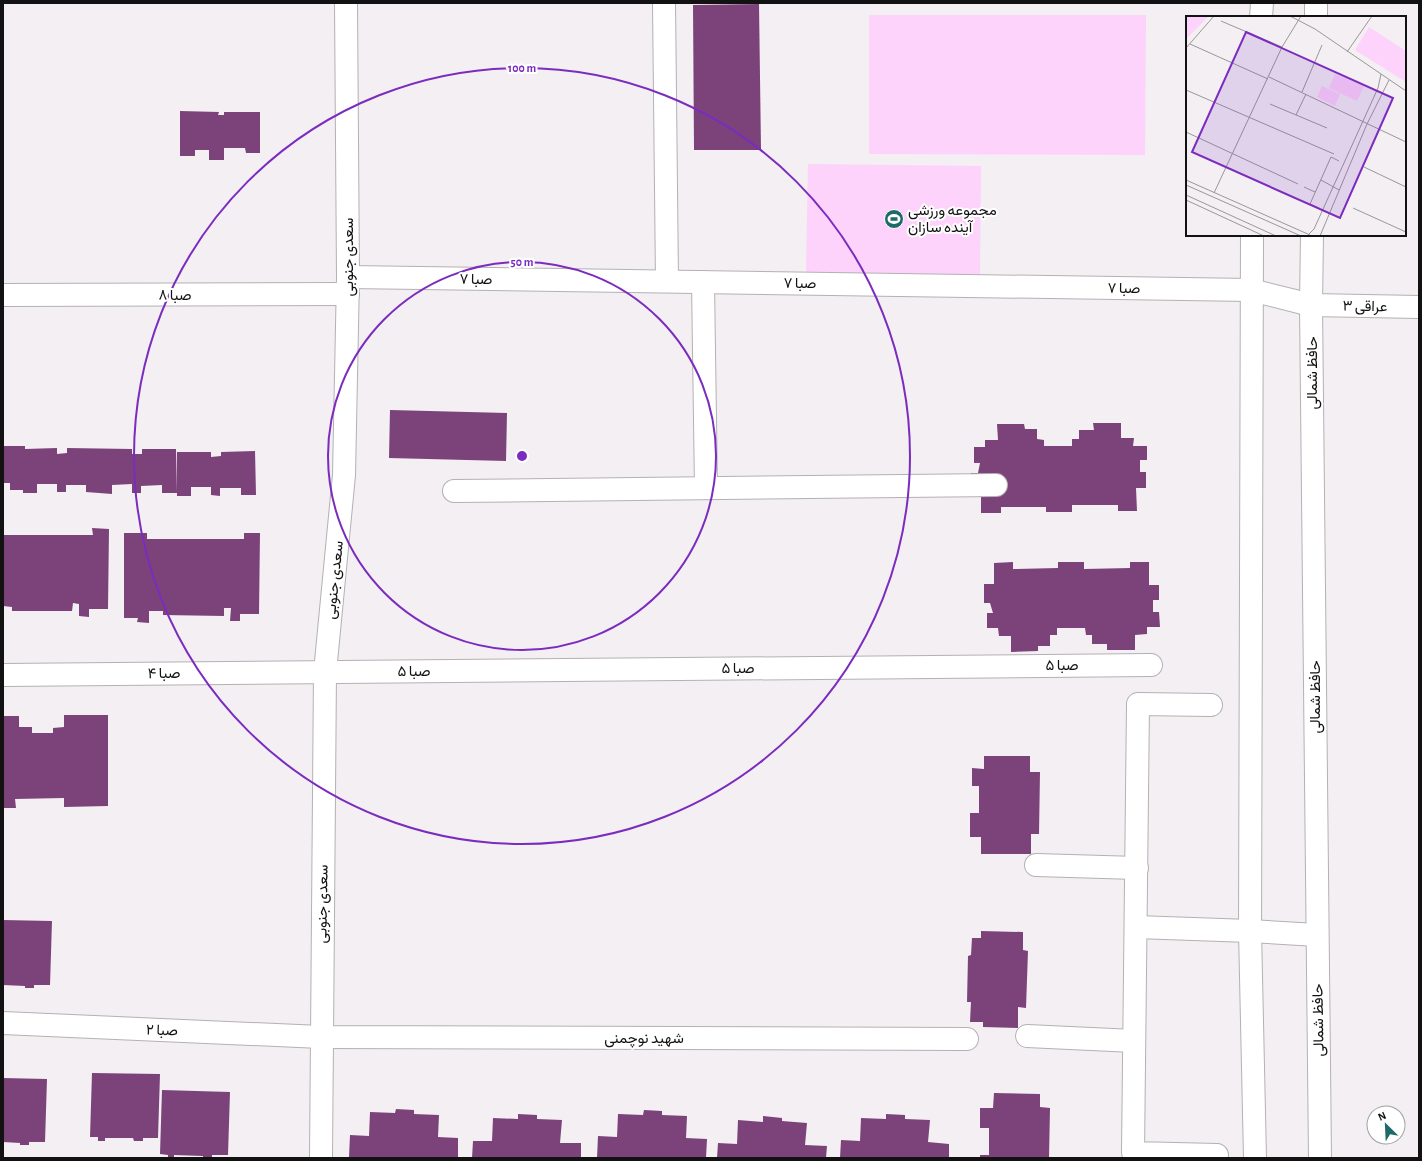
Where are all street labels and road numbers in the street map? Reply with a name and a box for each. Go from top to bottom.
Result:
street label: سعدی جنوبی [341,217,358,296]
street label: صبا ۷ [459,272,493,288]
street label: صبا ۷ [783,276,817,292]
street label: صبا ۷ [1107,281,1141,297]
street label: صبا ۸ [159,288,192,304]
street label: عراقی ۳ [1342,299,1388,316]
street label: حافظ شمالی [1305,336,1322,410]
street label: سعدی جنوبی [323,540,348,620]
street label: صبا ۵ [1045,658,1079,674]
street label: حافظ شمالی [1308,660,1325,734]
street label: صبا ۵ [721,661,755,677]
street label: صبا ۵ [397,664,431,680]
street label: صبا ۴ [148,666,181,682]
street label: سعدی جنوبی [314,864,333,944]
street label: حافظ شمالی [1310,983,1329,1057]
street label: صبا ۲ [146,1022,178,1040]
street label: شهید نوچمنی [604,1031,684,1048]

